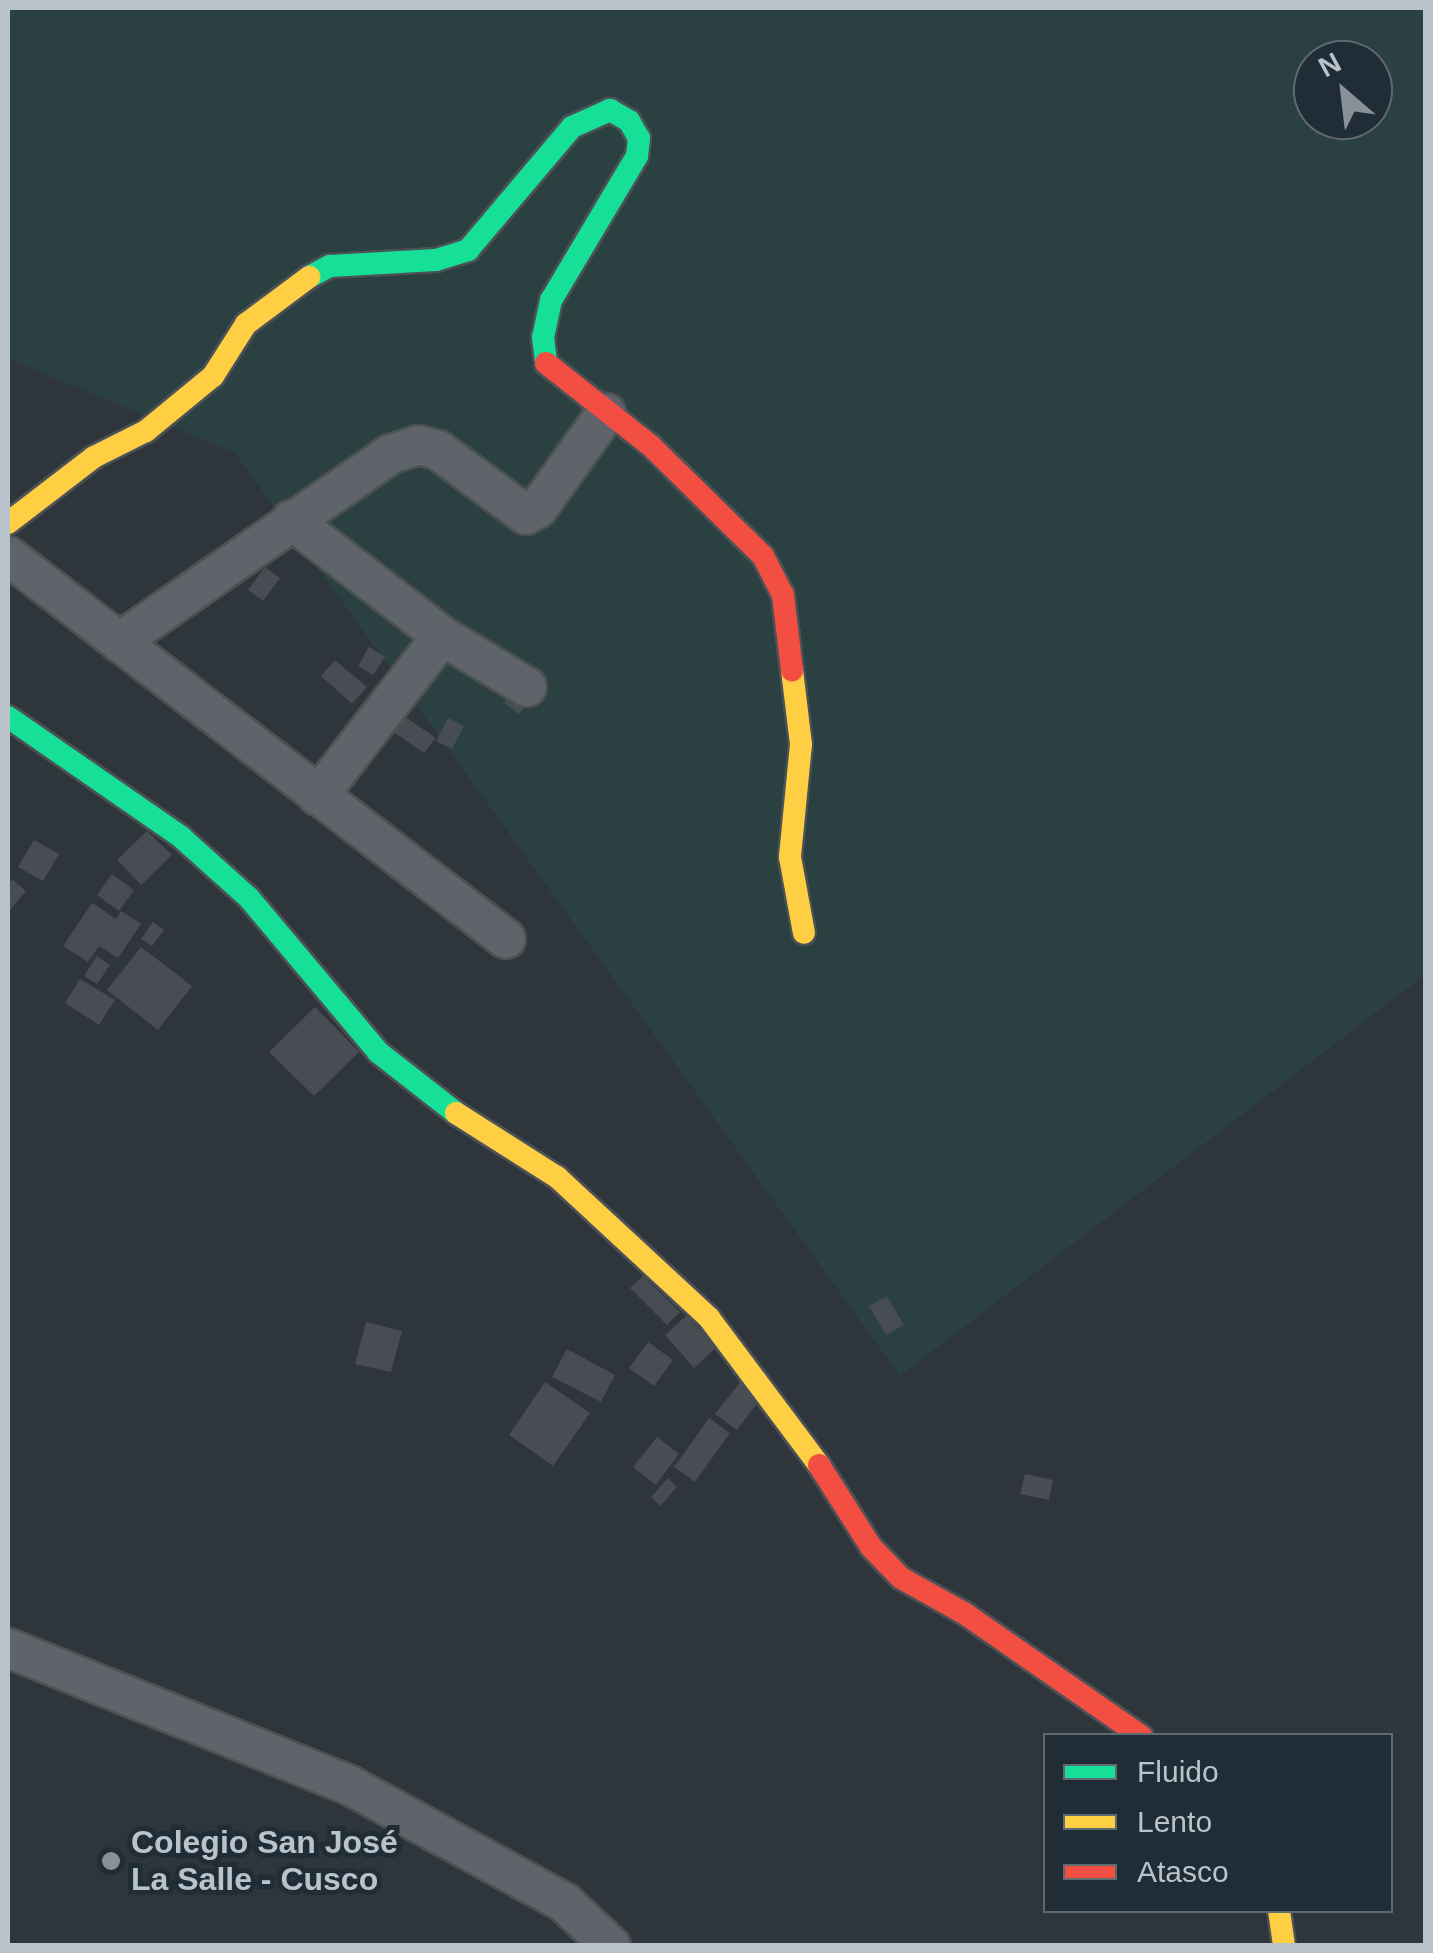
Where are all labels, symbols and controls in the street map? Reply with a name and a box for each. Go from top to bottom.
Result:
north arrow [1293,40,1393,140]
text: N [1313,46,1346,83]
legend [1043,1733,1393,1913]
text: Fluido [1137,1755,1219,1788]
text: Lento [1137,1805,1212,1838]
place label: Colegio San José La Salle - Cusco [131,1824,398,1899]
marker: Colegio San José La Salle - Cusco [100,1850,122,1872]
text: Atasco [1137,1855,1229,1888]

